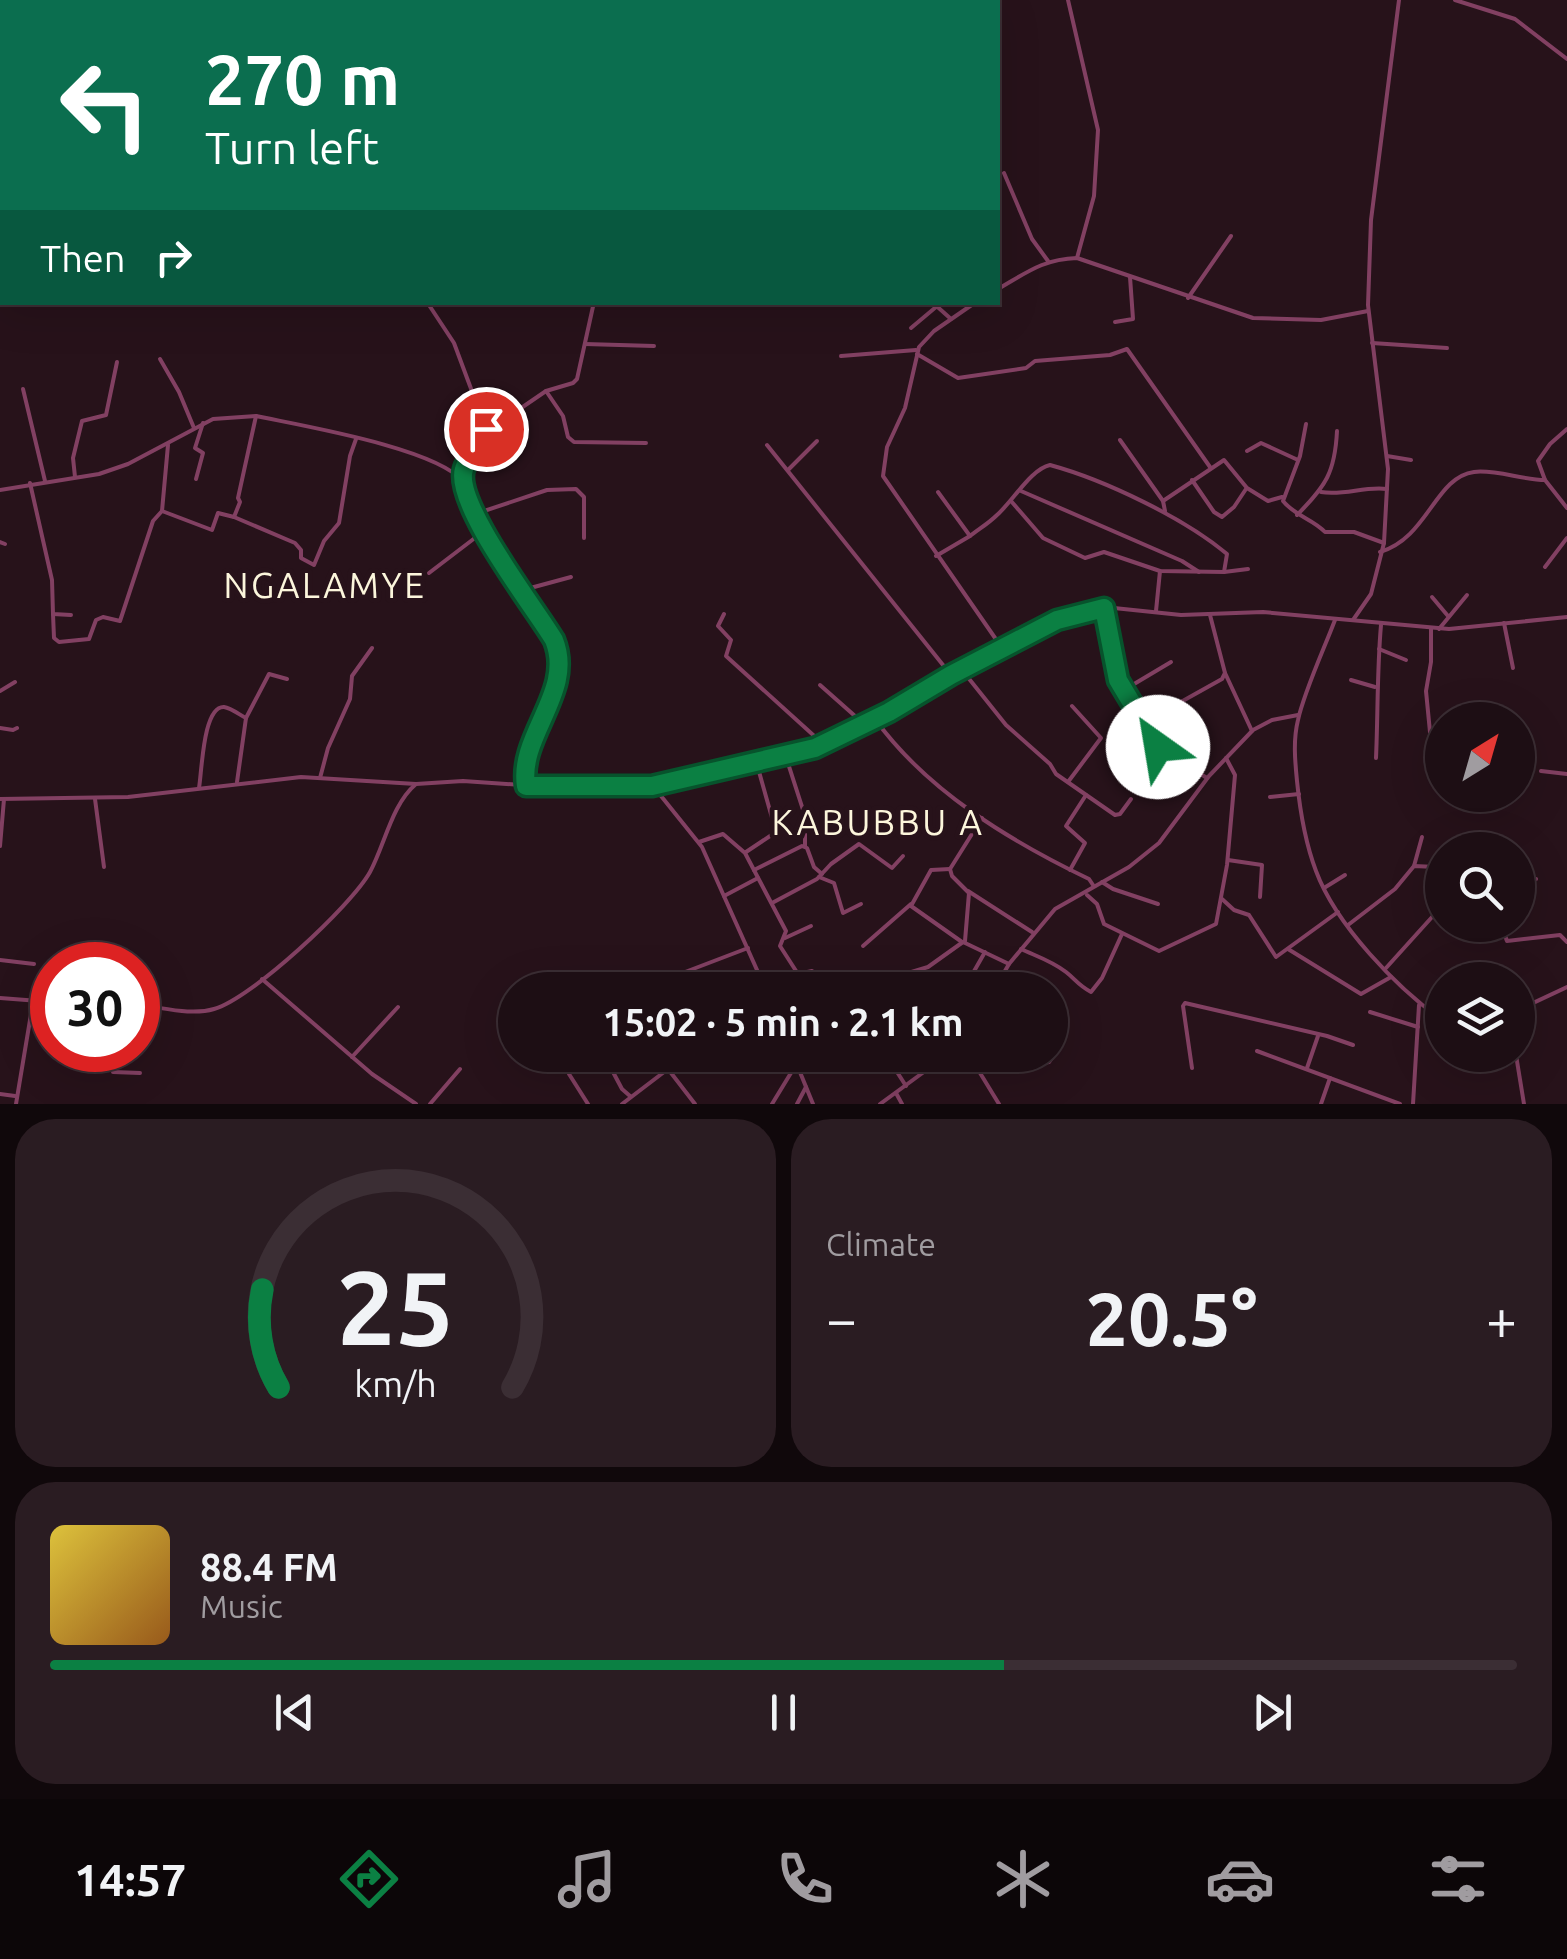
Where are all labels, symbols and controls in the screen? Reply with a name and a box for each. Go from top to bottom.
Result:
icon: left [40,40,170,170]
text: 270 m [205,40,400,118]
text: Turn left [205,122,379,173]
icon: right [146,230,201,285]
text: Then [40,237,126,279]
pin [444,387,529,472]
icon: arrive [459,402,514,457]
district label: NGALAMYE [224,565,426,605]
position arrow [1106,695,1210,799]
north arrow [1425,702,1535,812]
map controls [1425,702,1535,1072]
district label: KABUBBU A [772,802,984,842]
button: search [1425,832,1535,942]
speed limit sign: 30 [30,942,160,1072]
button: layers [1425,962,1535,1072]
text: 15:02 · 5 min · 2.1 km [602,1001,964,1043]
text: Climate [826,1226,936,1262]
text: 25 [337,1248,454,1365]
text: 20.5° [1086,1276,1257,1360]
text: − [826,1288,857,1349]
text: + [1486,1288,1517,1349]
text: km/h [354,1364,437,1404]
text: 88.4 FM [200,1546,338,1588]
text: Music [200,1588,283,1624]
icon: previous [267,1685,322,1740]
icon: pause [756,1685,811,1740]
icon: next [1245,1685,1300,1740]
icon: directions [334,1844,404,1914]
icon: music [552,1844,622,1914]
icon: phone [770,1844,840,1914]
icon: climate [988,1844,1058,1914]
icon: car [1205,1844,1275,1914]
icon: filters [1423,1844,1493,1914]
text: 14:57 [74,1854,186,1905]

